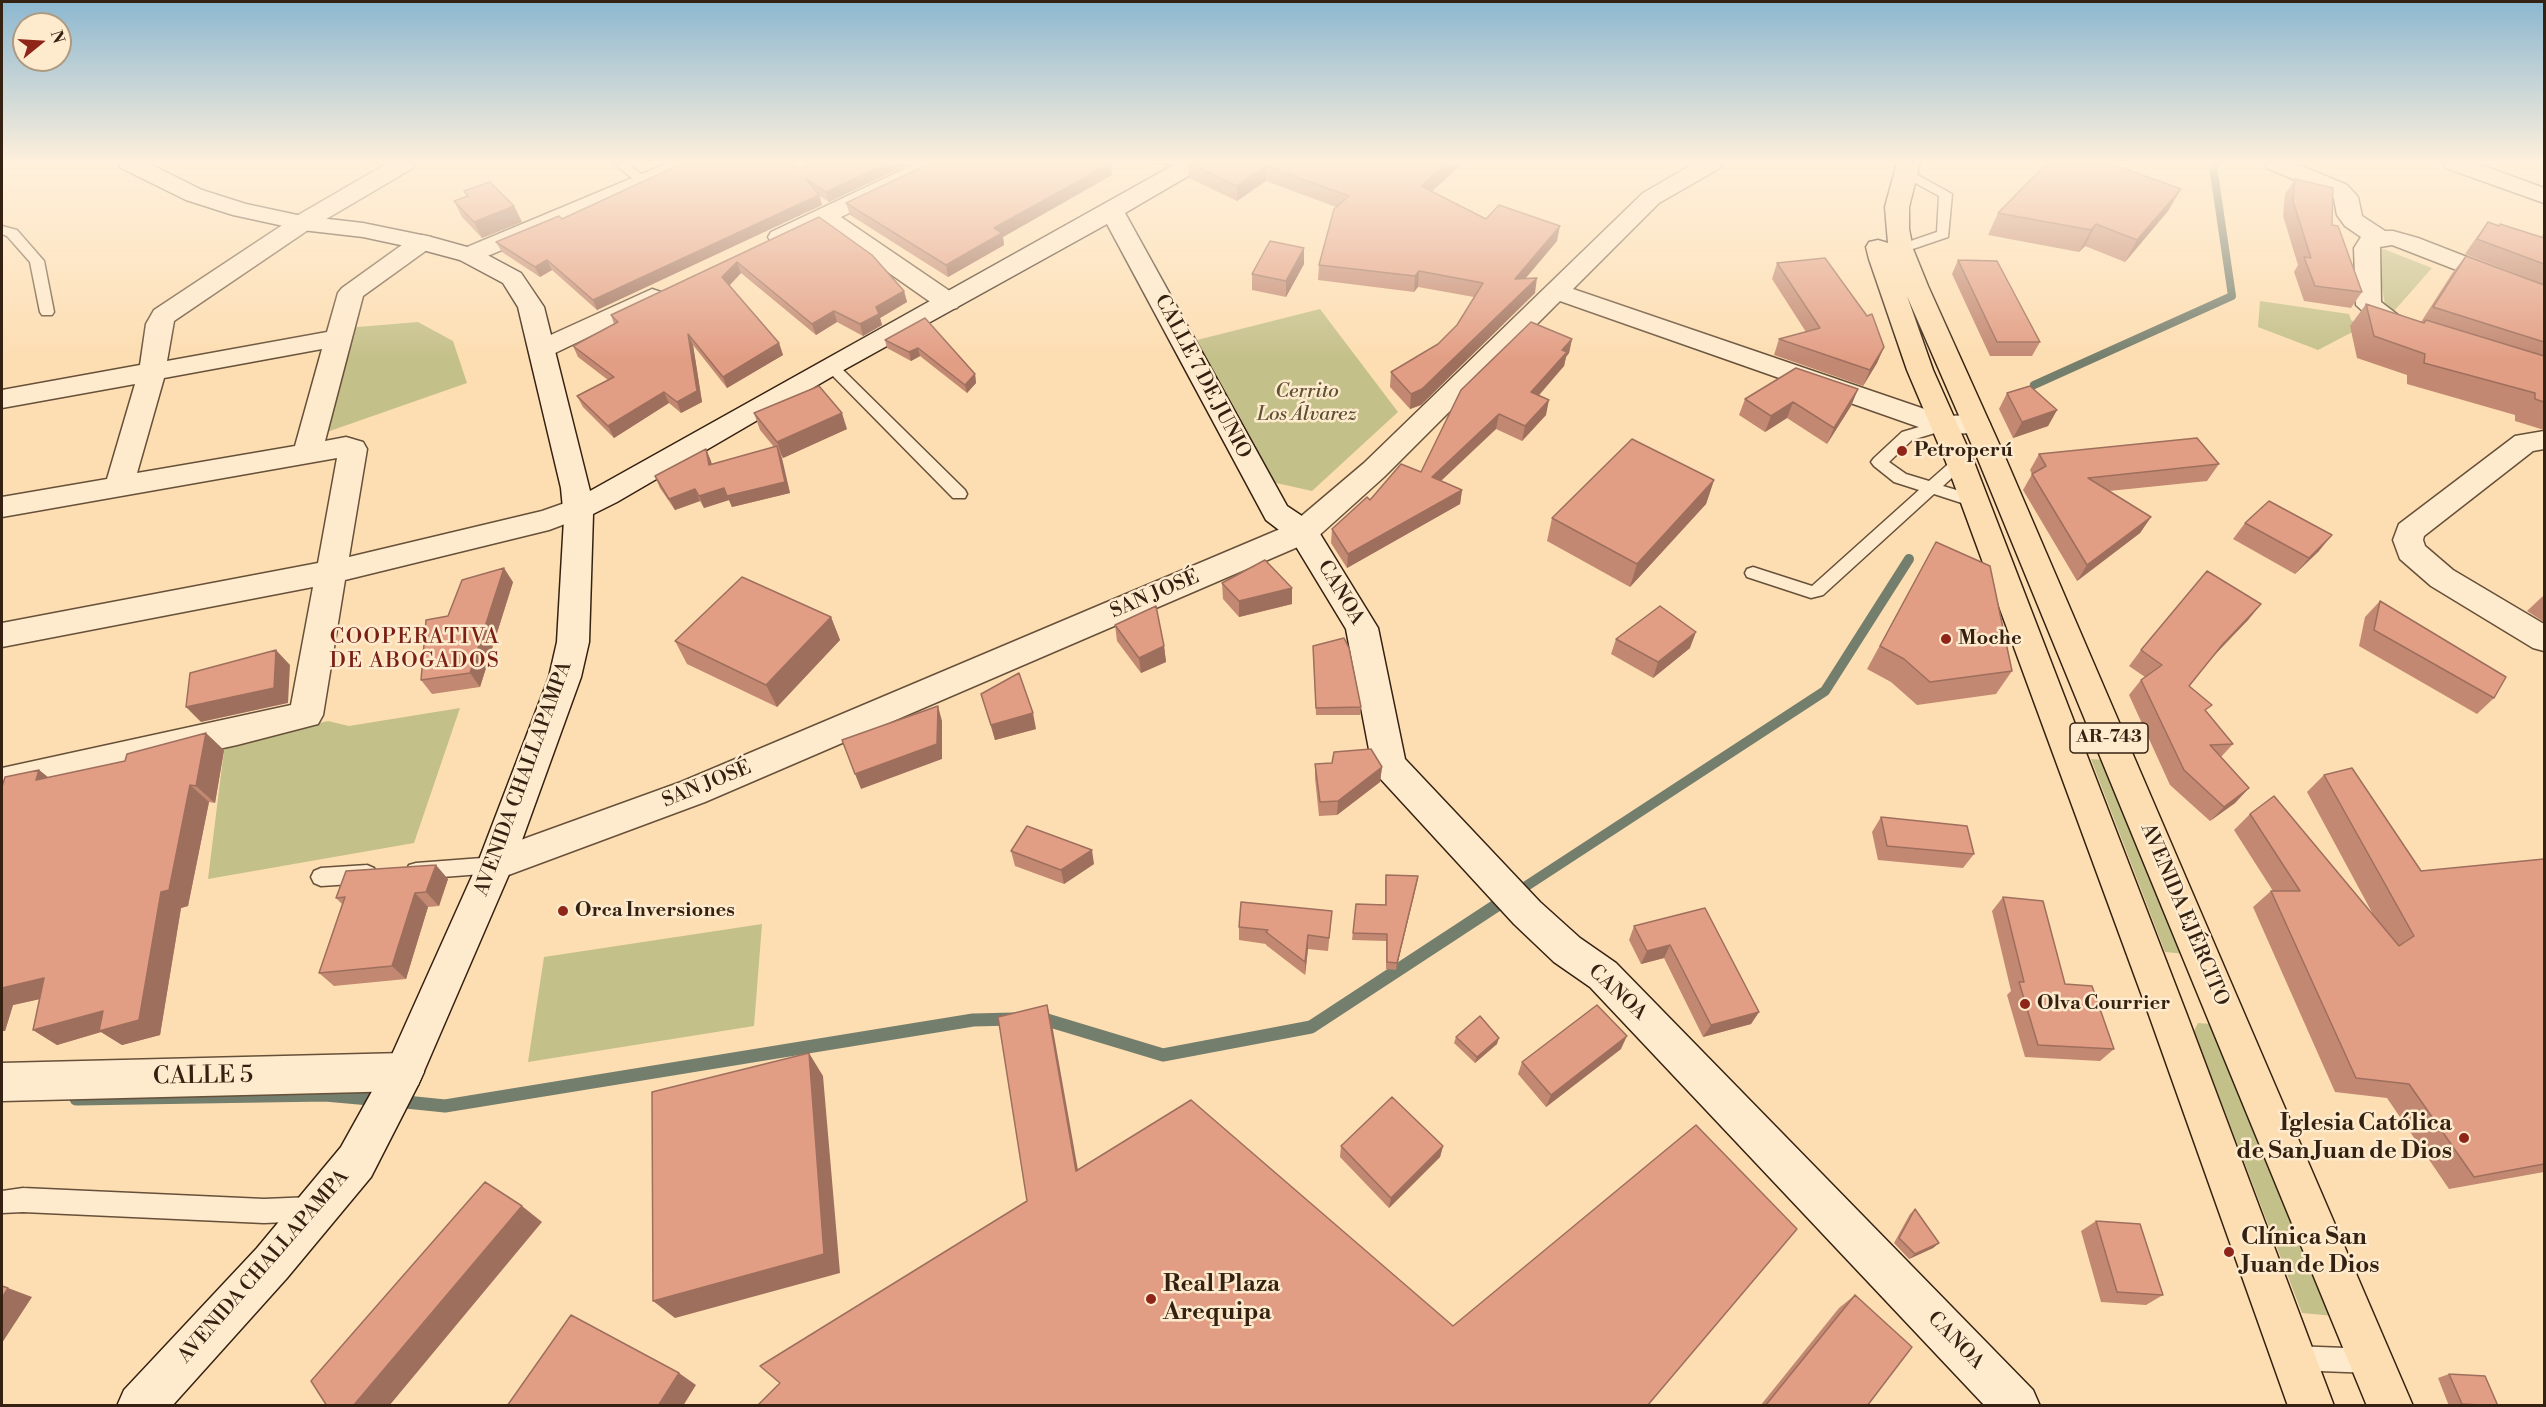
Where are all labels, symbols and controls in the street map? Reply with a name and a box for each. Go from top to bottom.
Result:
north arrow [12,12,72,72]
text: N [46,28,69,46]
street label: CALLE 7 DE JUNIO [1149,291,1255,463]
park label: Cerrito Los Álvarez [1257,380,1357,427]
place label: Petroperú [1914,439,2013,463]
marker: Petroperú [1895,444,1909,458]
street label: CANOA [1311,556,1369,630]
street label: SAN JOSÉ [1107,566,1203,624]
district label: COOPERATIVA DE ABOGADOS [330,625,500,675]
place label: Moche [1958,627,2022,651]
marker: Moche [1939,632,1953,646]
street label: AVENIDA CHALLAPAMPA [470,658,578,900]
road number: AR-743 [2070,723,2148,753]
street label: SAN JOSÉ [659,756,755,814]
street label: AVENIDA EJÉRCITO [2135,820,2233,1010]
place label: Orca Inversiones [575,899,735,923]
marker: Orca Inversiones [556,904,570,918]
street label: CANOA [1583,960,1651,1026]
place label: Olva Courrier [2037,992,2170,1016]
marker: Olva Courrier [2018,997,2032,1011]
street label: CALLE 5 [153,1062,253,1092]
place label: Iglesia Católica de San Juan de Dios [2236,1110,2452,1166]
marker: Iglesia Católica de San Juan de Dios [2457,1131,2471,1145]
street label: AVENIDA CHALLAPAMPA [174,1166,354,1368]
place label: Clínica San Juan de Dios [2241,1224,2380,1280]
marker: Clínica San Juan de Dios [2222,1245,2236,1259]
place label: Real Plaza Arequipa [1163,1271,1280,1327]
marker: Real Plaza Arequipa [1144,1292,1158,1306]
street label: CANOA [1922,1307,1988,1375]

